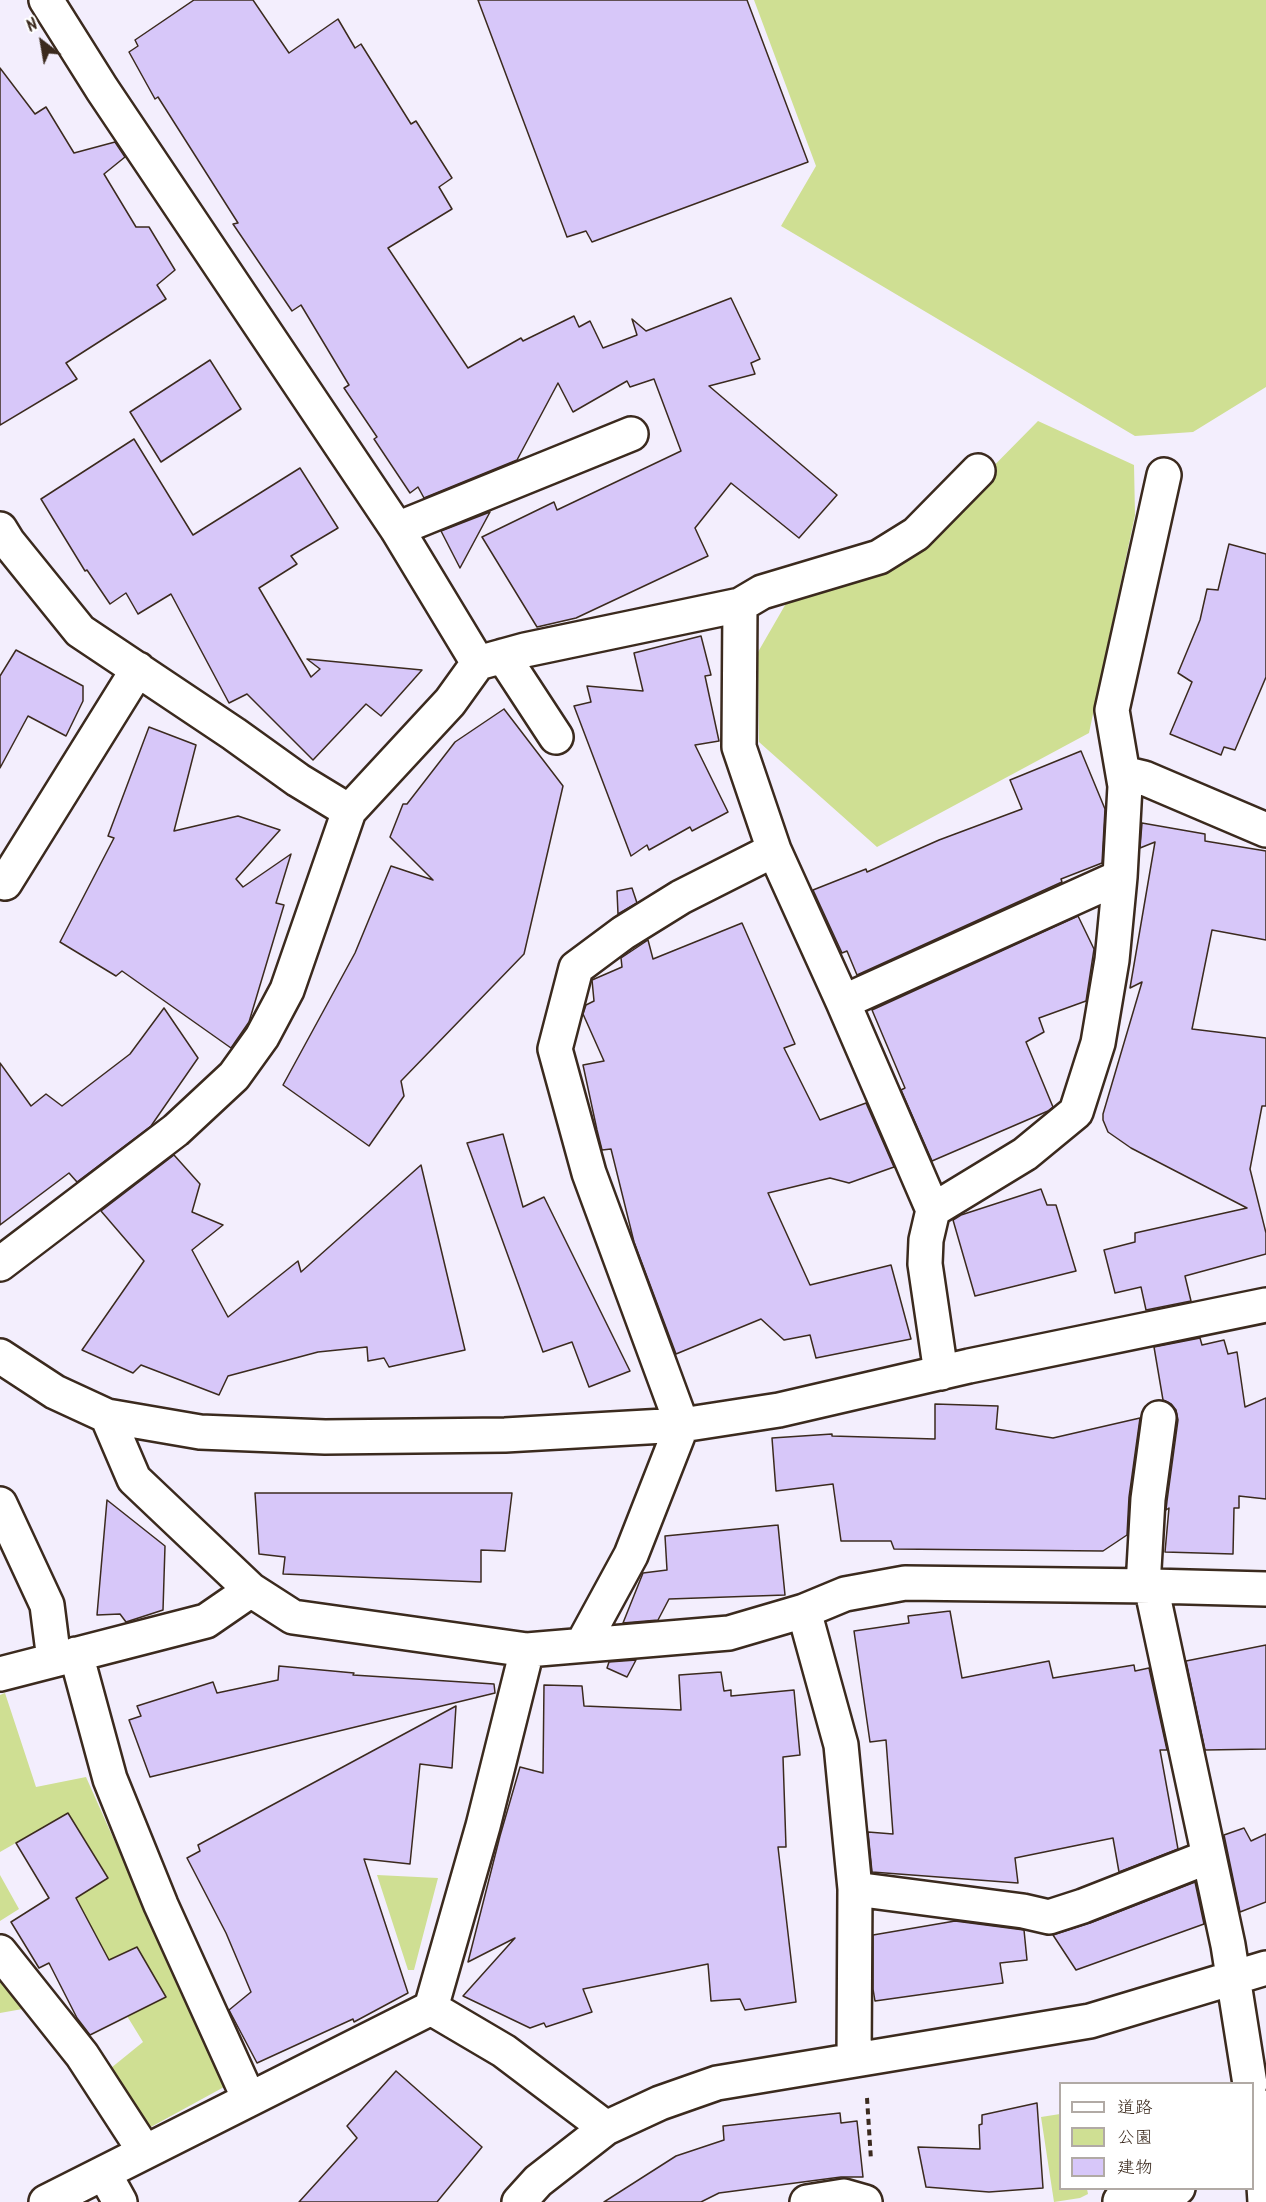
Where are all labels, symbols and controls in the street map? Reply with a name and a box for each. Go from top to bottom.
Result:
north arrow [12,12,72,72]
text: N [22,13,43,39]
legend [1059,2082,1254,2190]
text: 道路 [1117,2094,1153,2123]
text: 公園 [1117,2124,1153,2153]
text: 建物 [1117,2154,1153,2183]

